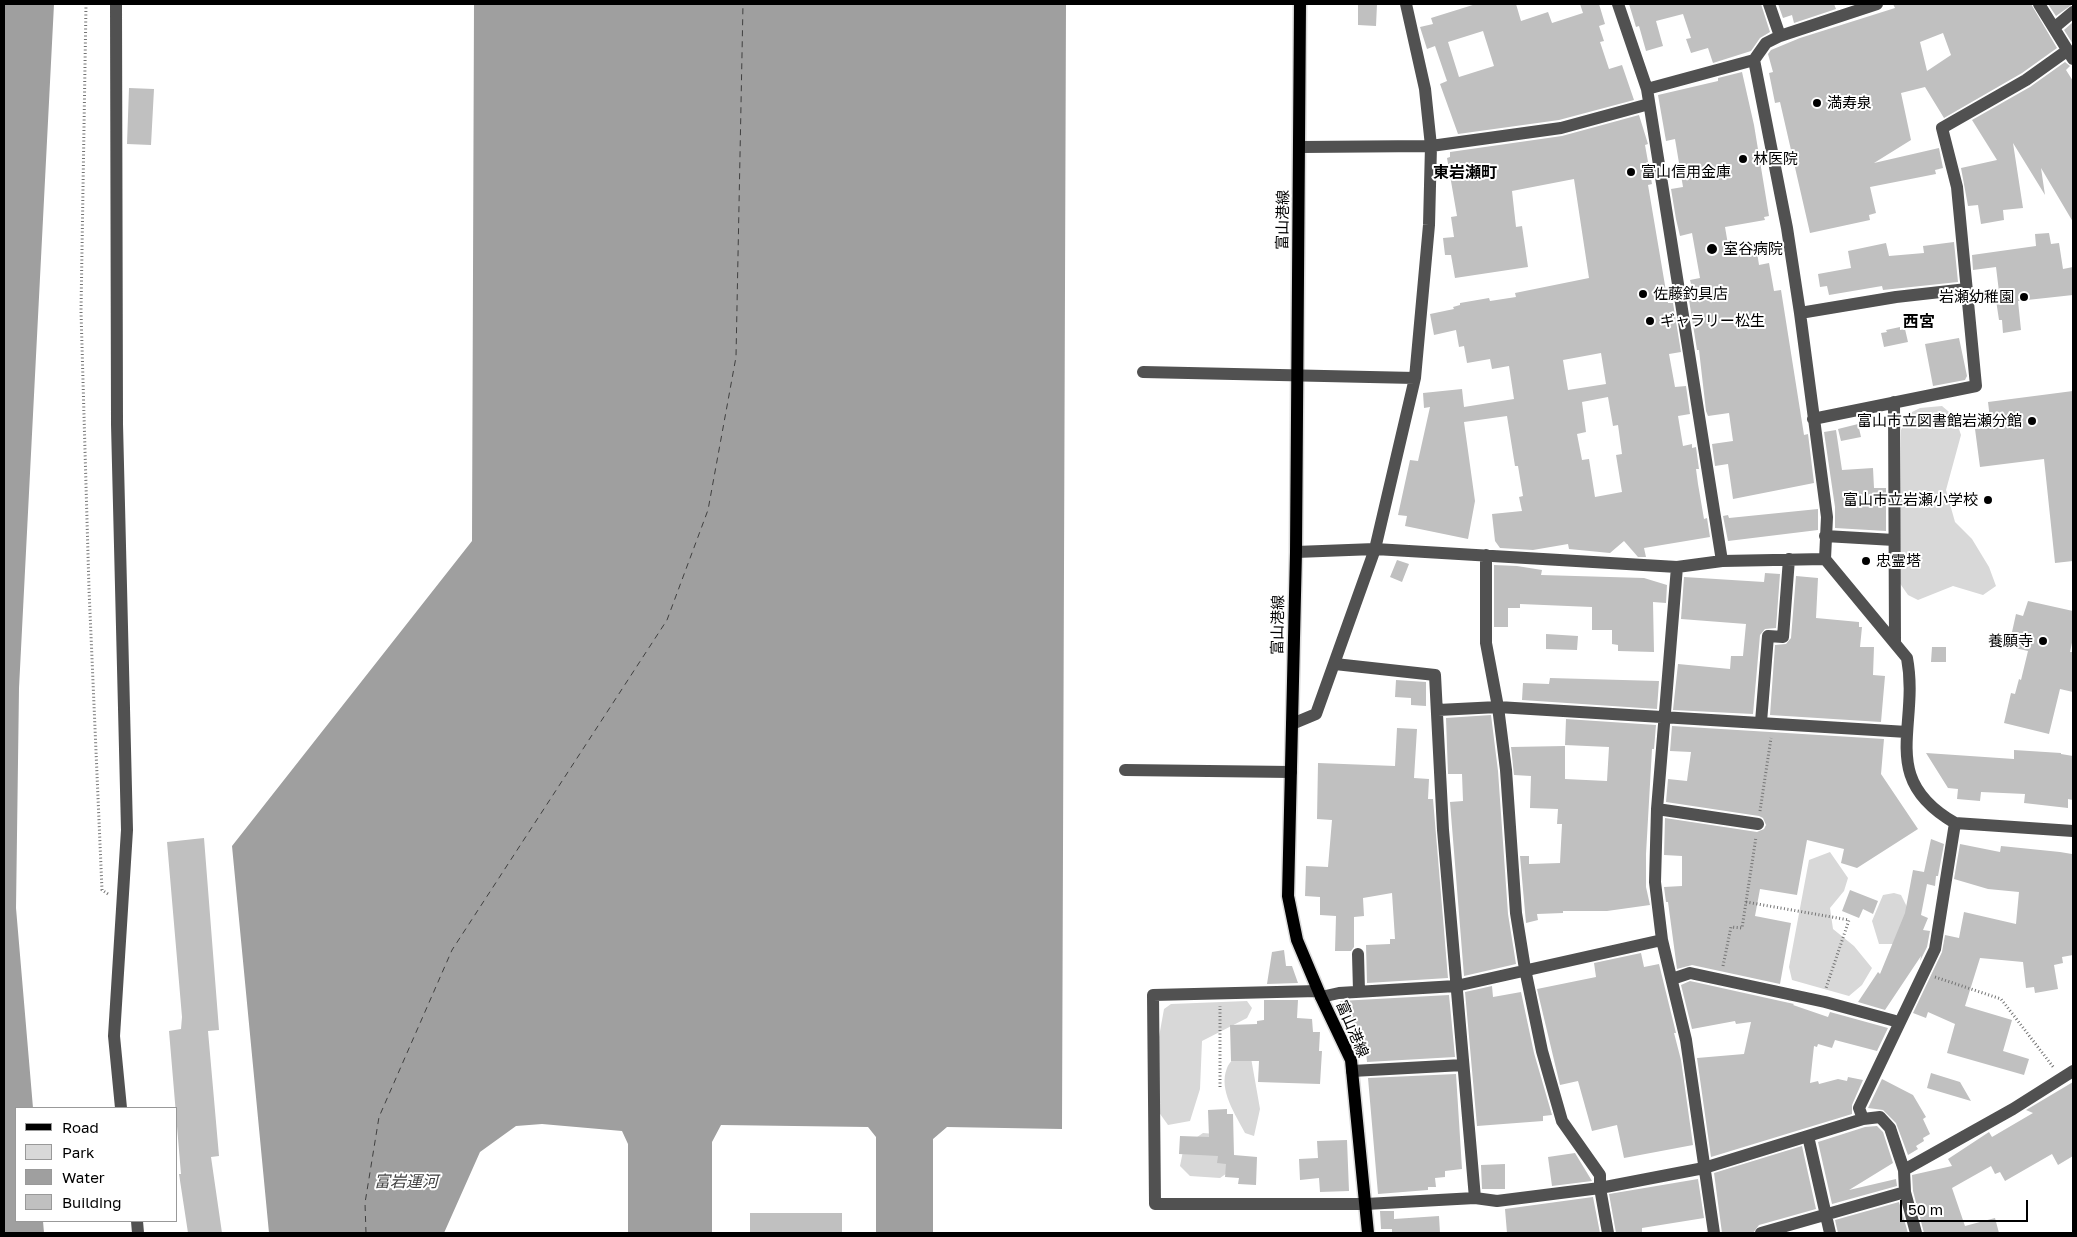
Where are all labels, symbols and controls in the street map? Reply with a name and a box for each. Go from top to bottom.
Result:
place label: 満寿泉 [1827,94,1872,112]
marker: 満寿泉 [1811,97,1823,109]
place label: 林医院 [1753,150,1798,168]
marker: 林医院 [1737,153,1749,165]
district label: 東岩瀬町 [1433,163,1497,183]
place label: 富山信用金庫 [1641,163,1731,181]
marker: 富山信用金庫 [1625,166,1637,178]
street label: 富山港線 [1273,190,1293,250]
place label: 室谷病院 [1723,240,1783,258]
marker: 室谷病院 [1705,242,1719,256]
place label: 佐藤釣具店 [1653,285,1728,303]
marker: 佐藤釣具店 [1637,288,1649,300]
place label: 岩瀬幼稚園 [1939,288,2014,306]
marker: 岩瀬幼稚園 [2018,291,2030,303]
place label: ギャラリー松生 [1660,312,1765,330]
district label: 西宮 [1903,312,1935,332]
marker: ギャラリー松生 [1644,315,1656,327]
place label: 富山市立図書館岩瀬分館 [1857,412,2022,430]
marker: 富山市立図書館岩瀬分館 [2026,415,2038,427]
place label: 富山市立岩瀬小学校 [1843,491,1978,509]
marker: 富山市立岩瀬小学校 [1982,494,1994,506]
place label: 忠霊塔 [1876,552,1921,570]
marker: 忠霊塔 [1860,555,1872,567]
street label: 富山港線 [1268,595,1288,655]
place label: 養願寺 [1988,632,2033,650]
marker: 養願寺 [2037,635,2049,647]
street label: 富山港線 [1332,998,1372,1060]
legend [15,1107,178,1222]
text: Road [62,1118,99,1136]
text: Park [62,1143,94,1161]
text: Water [62,1168,105,1186]
water label: 富岩運河 [374,1172,438,1192]
scale bar [1902,1190,2030,1222]
text: Building [62,1193,122,1211]
text: 50 m [1908,1200,1943,1218]

